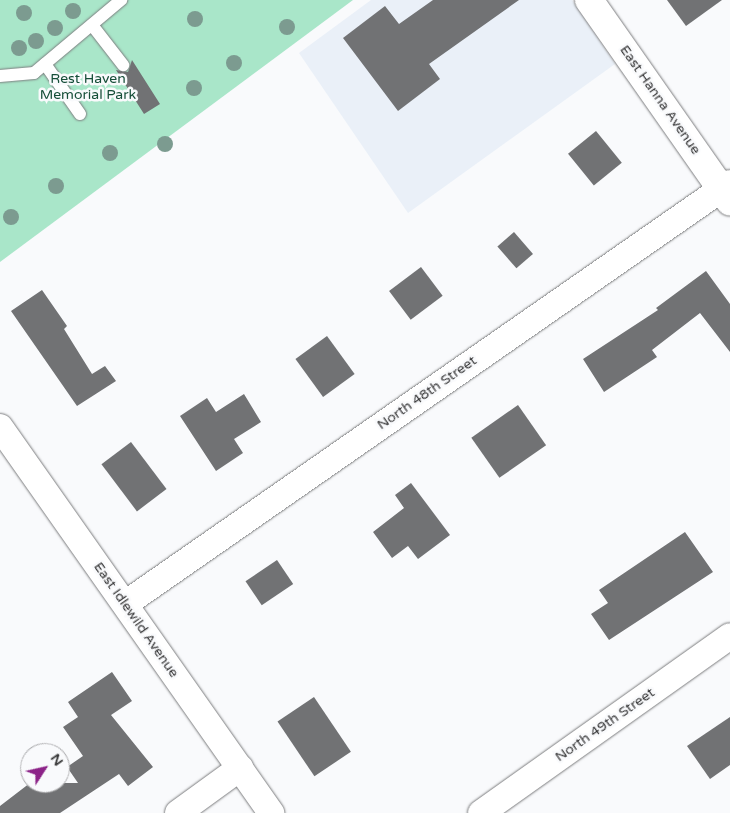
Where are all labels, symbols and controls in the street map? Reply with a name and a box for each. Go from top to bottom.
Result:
street label: East Hanna Avenue [616,42,704,158]
park label: Rest Haven Memorial Park [40,71,136,104]
street label: North 48th Street [374,352,480,434]
street label: East Idlewild Avenue [90,559,182,681]
street label: North 49th Street [552,684,658,766]
north arrow [20,743,70,793]
text: N [47,750,67,769]

